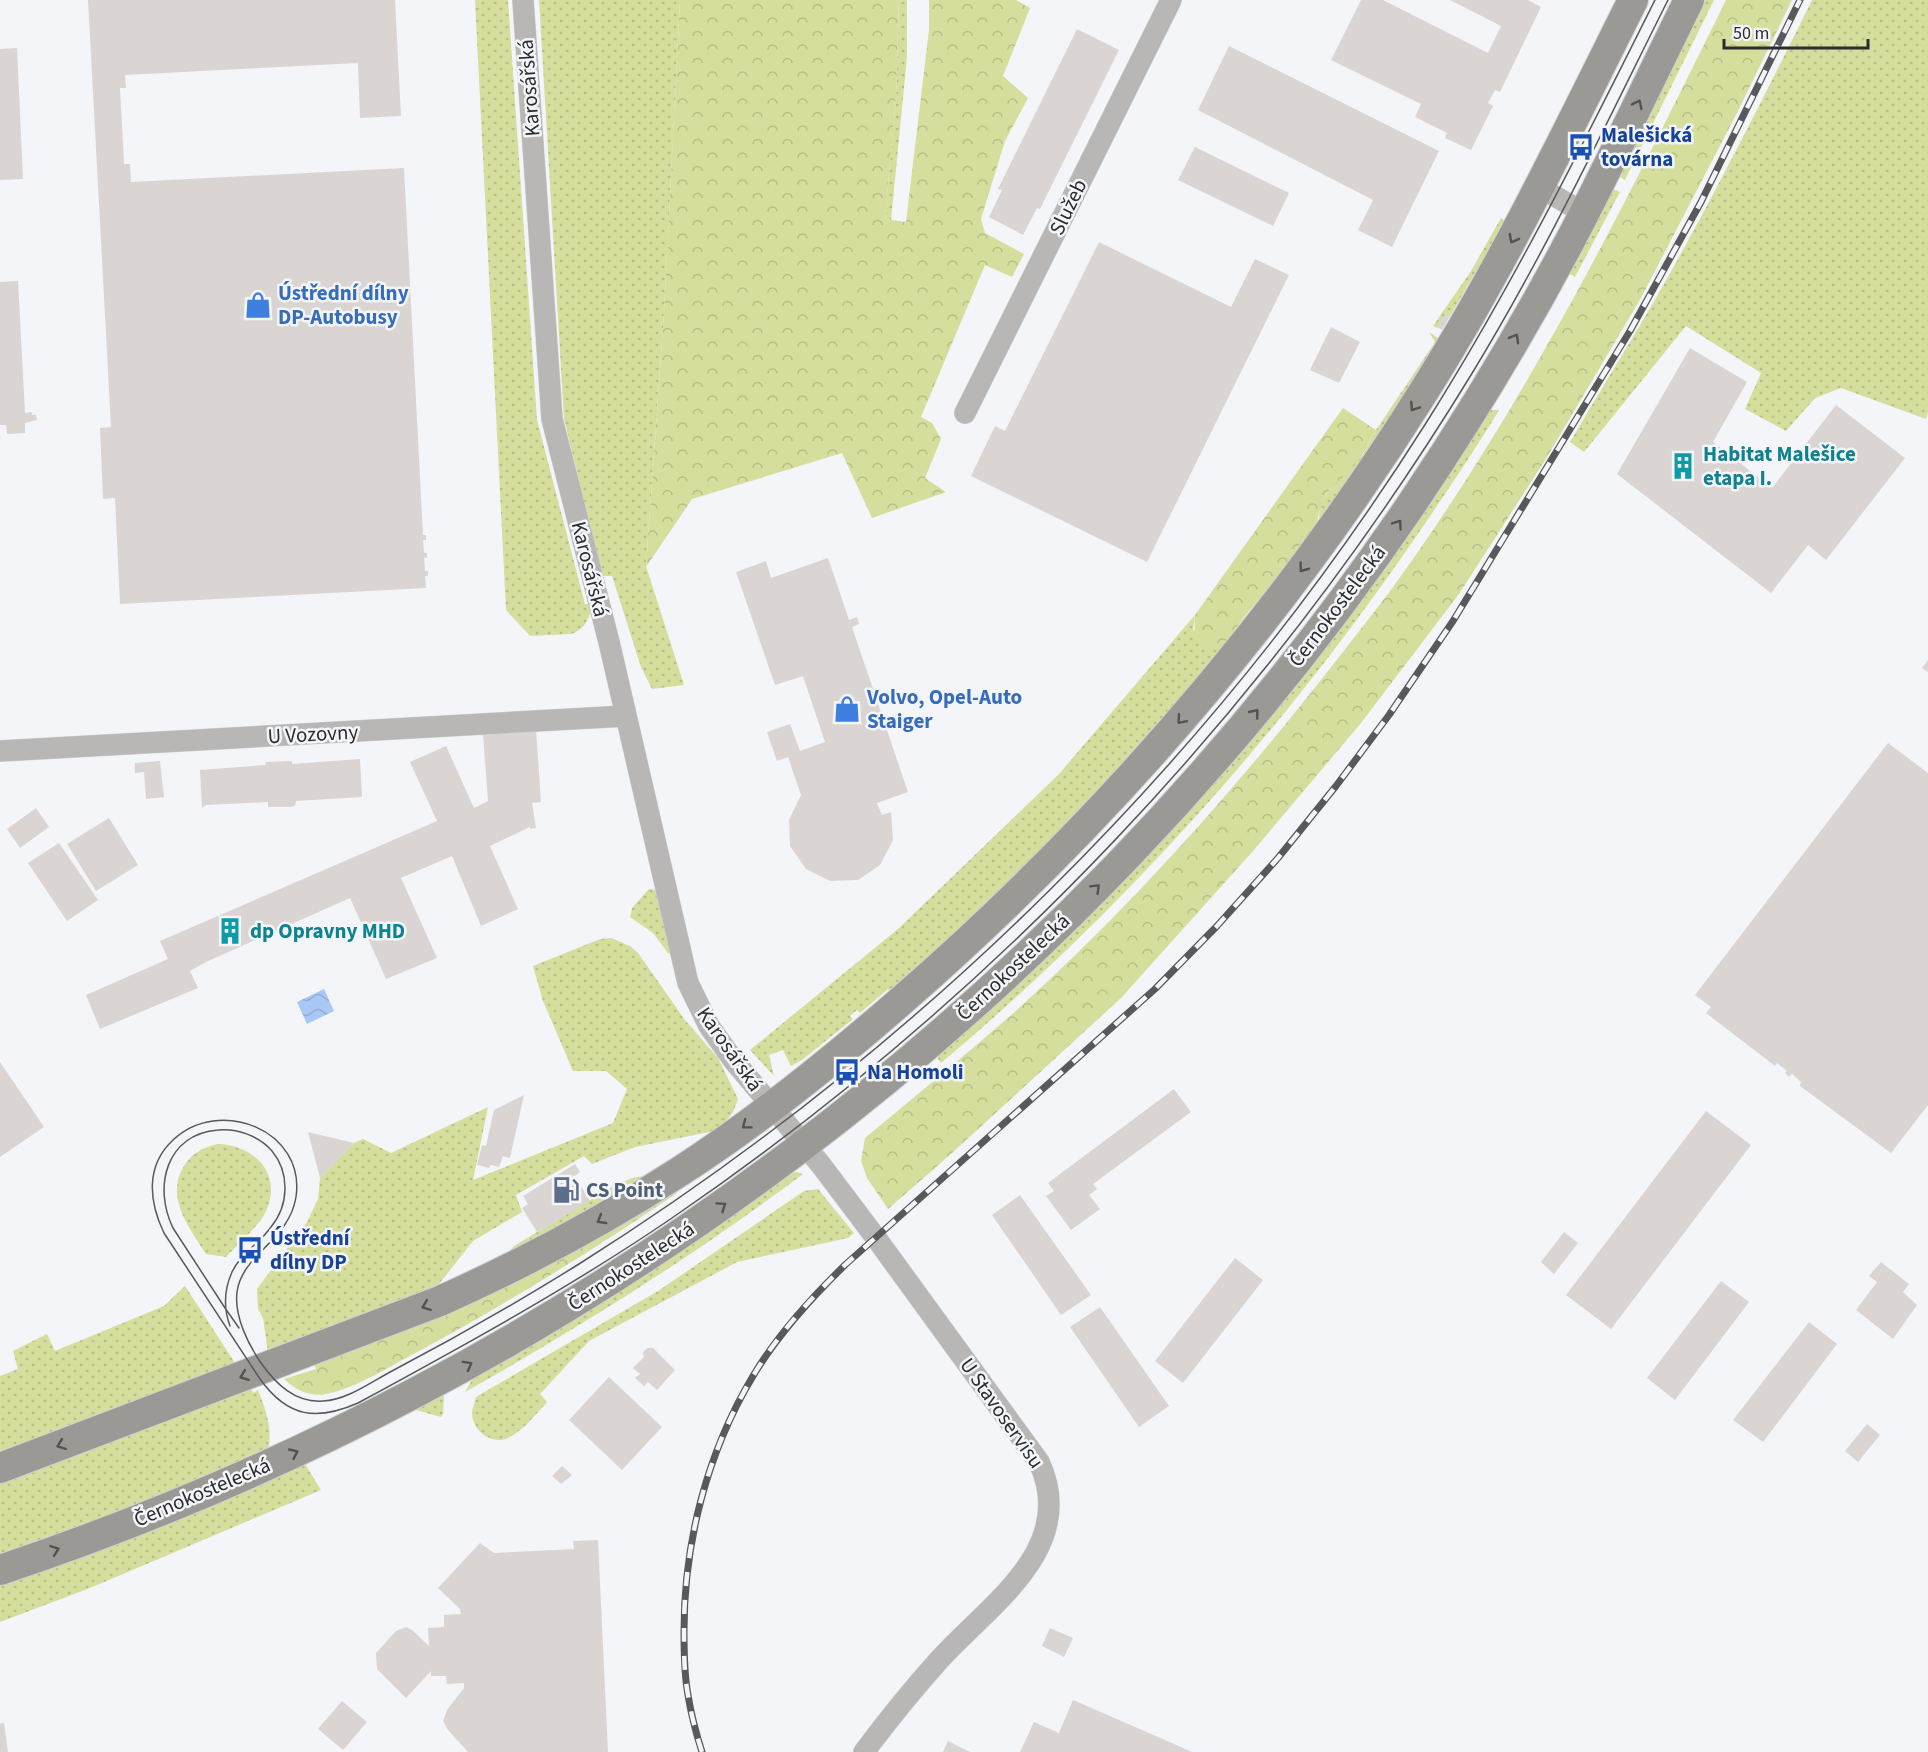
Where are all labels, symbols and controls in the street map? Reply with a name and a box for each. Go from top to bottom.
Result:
scale bar [1724,12,1868,50]
text: 50 m [1733,21,1769,46]
street label: Karosářská [511,38,547,138]
one-way arrow [1631,100,1642,111]
place label: Malešická továrna [1601,120,1692,174]
bus stop icon: Malešická továrna [1566,132,1596,162]
street label: Služeb [1042,174,1094,240]
one-way arrow [1509,233,1520,244]
place label: Ústřední dílny DP-Autobusy [278,278,409,332]
shop icon: Ústřední dílny DP-Autobusy [243,290,273,320]
one-way arrow [1508,334,1519,344]
one-way arrow [1410,401,1421,412]
place label: Habitat Malešice etapa I. [1703,439,1856,493]
building icon: Habitat Malešice etapa I. [1668,451,1698,481]
street label: Karosářská [564,518,616,620]
one-way arrow [1391,519,1402,530]
street label: Černokostelecká [1281,539,1393,673]
one-way arrow [1300,561,1311,572]
place label: Volvo, Opel-Auto Staiger [866,682,1022,736]
shop icon: Volvo, Opel-Auto Staiger [832,694,862,724]
one-way arrow [1248,708,1259,719]
one-way arrow [1177,713,1188,724]
street label: U Vozovny [267,717,359,751]
one-way arrow [1088,885,1099,896]
street label: Černokostelecká [950,906,1076,1028]
building icon: dp Opravny MHD [215,916,245,946]
place label: dp Opravny MHD [250,916,405,946]
street label: Karosářská [690,1001,770,1097]
bus stop icon: Na Homoli [832,1057,862,1087]
place label: Na Homoli [867,1057,964,1087]
one-way arrow [742,1118,753,1129]
fuel station icon: CS Point [551,1175,581,1205]
place label: CS Point [586,1175,663,1205]
one-way arrow [716,1201,726,1213]
one-way arrow [597,1213,607,1224]
street label: Černokostelecká [562,1214,700,1318]
place label: Ústřední dílny DP [270,1223,351,1277]
bus stop icon: Ústřední dílny DP [235,1235,265,1265]
one-way arrow [421,1299,432,1311]
street label: U Stavoservisu [953,1352,1051,1474]
one-way arrow [462,1361,472,1372]
one-way arrow [239,1368,250,1381]
one-way arrow [57,1438,68,1450]
one-way arrow [288,1449,299,1461]
street label: Černokostelecká [129,1450,275,1534]
one-way arrow [49,1544,60,1557]

